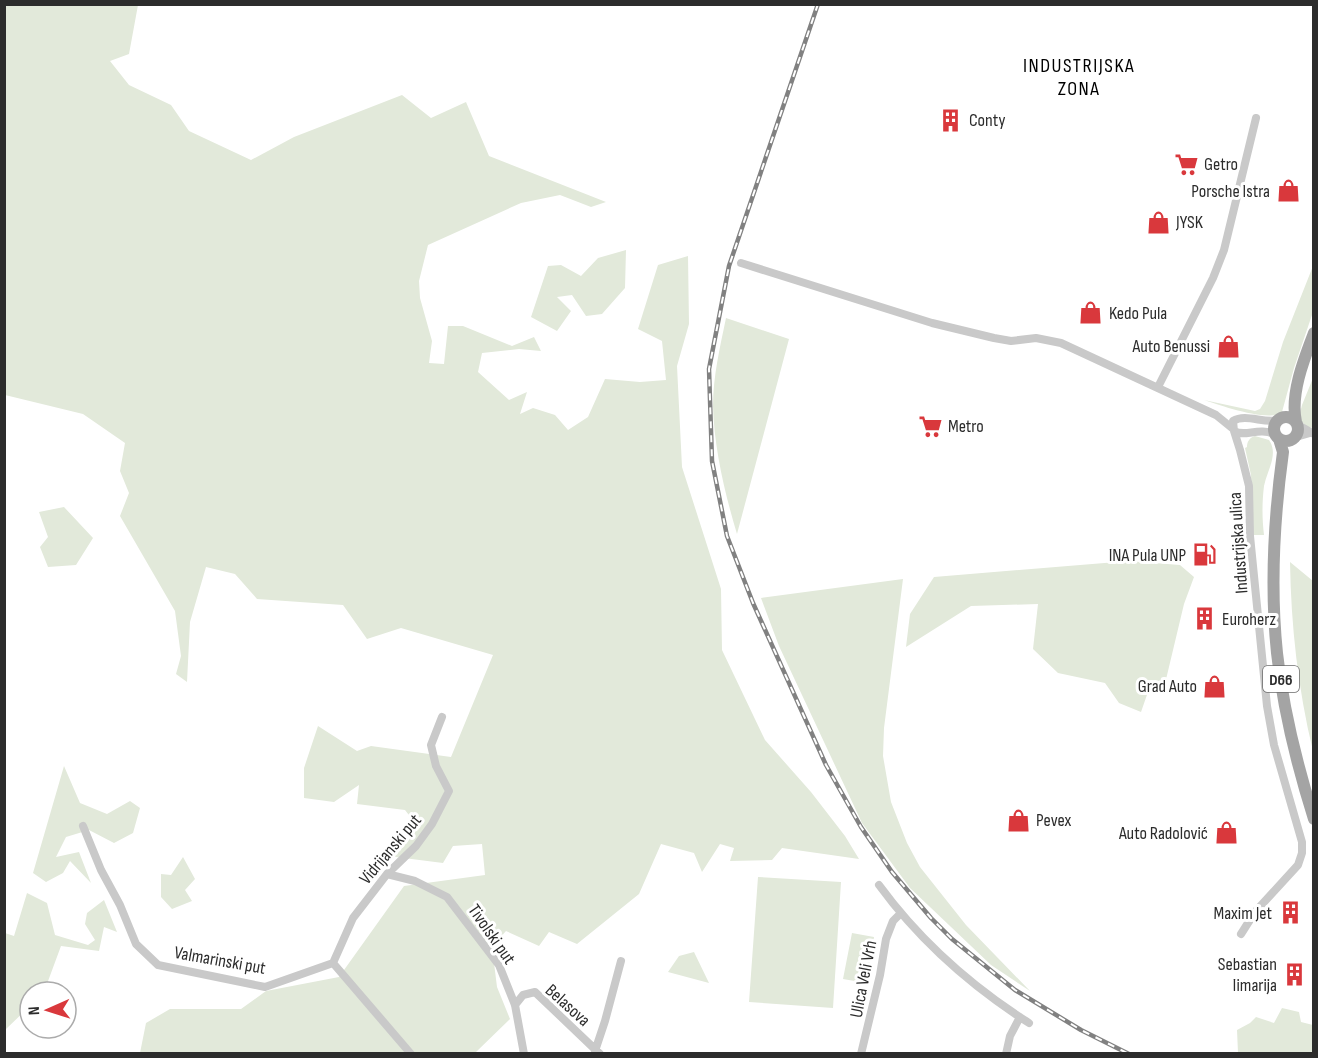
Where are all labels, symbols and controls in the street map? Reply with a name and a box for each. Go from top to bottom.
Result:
district label: INDUSTRIJSKA ZONA [1023,54,1135,101]
building icon: Conty [938,107,964,133]
place label: Conty [969,110,1005,131]
supermarket icon: Getro [1173,151,1199,177]
place label: Getro [1204,154,1238,175]
shop icon: Porsche Istra [1275,178,1301,204]
place label: Porsche Istra [1191,181,1270,202]
shop icon: JYSK [1145,209,1171,235]
place label: JYSK [1175,212,1204,233]
shop icon: Kedo Pula [1078,300,1104,326]
place label: Kedo Pula [1109,303,1167,324]
shop icon: Auto Benussi [1215,333,1241,359]
place label: Auto Benussi [1132,336,1210,357]
supermarket icon: Metro [917,413,943,439]
place label: Metro [948,416,984,437]
street label: Industrijska ulica [1224,491,1253,594]
fuel station icon: INA Pula UNP [1191,542,1217,568]
place label: INA Pula UNP [1109,545,1186,566]
building icon: Euroherz [1191,606,1217,632]
place label: Euroherz [1222,609,1276,630]
road number: D66 [1263,666,1299,692]
shop icon: Grad Auto [1202,673,1228,699]
place label: Grad Auto [1138,676,1197,697]
shop icon: Pevex [1005,807,1031,833]
street label: Vidrijanski put [355,809,426,889]
place label: Pevex [1036,810,1072,831]
shop icon: Auto Radolović [1213,820,1239,846]
place label: Auto Radolović [1118,823,1208,844]
street label: Tivolski put [463,900,520,969]
building icon: Maxim Jet [1277,900,1303,926]
place label: Maxim Jet [1214,903,1273,924]
street label: Ulica Veli Vrh [846,939,881,1019]
street label: Valmarinski put [173,942,268,979]
place label: Sebastian limarija [1218,954,1277,996]
building icon: Sebastian limarija [1282,961,1308,987]
north arrow [18,980,78,1040]
street label: Belasova [541,980,594,1031]
text: N [25,1006,44,1015]

